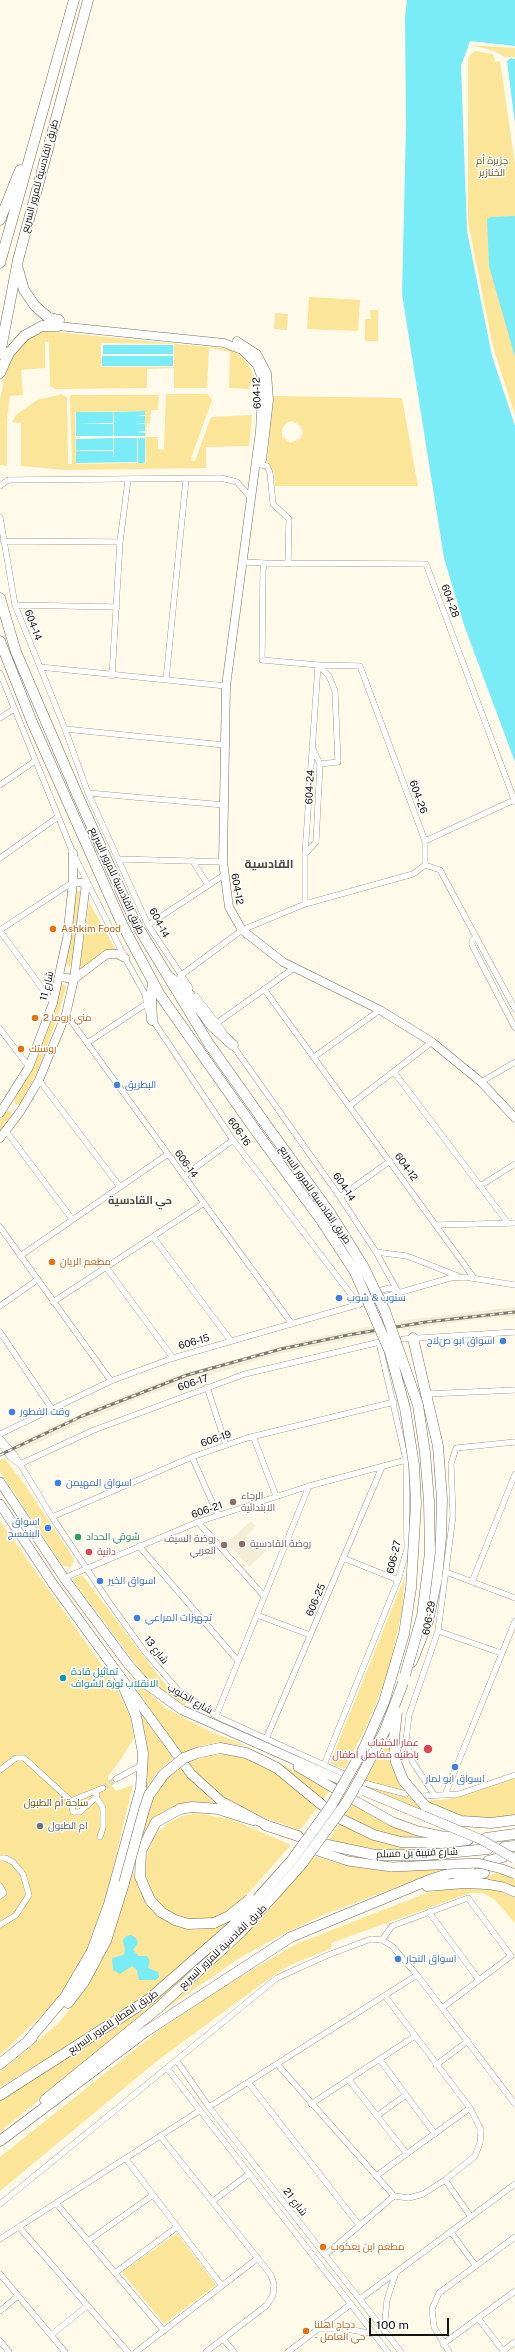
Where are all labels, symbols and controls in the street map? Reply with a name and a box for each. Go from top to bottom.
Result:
street label: طريق القادسية للمرور السريع [19,118,61,234]
park label: جزيرة أم الخنازير [476,155,508,178]
street label: 604-12 [250,377,264,409]
street label: 604-28 [438,583,462,619]
street label: 604-14 [22,608,44,642]
street label: 604-24 [303,769,317,805]
street label: 604-26 [406,779,430,815]
street label: طريق القادسية للمرور السريع [87,825,147,937]
district label: القادسية [245,857,293,871]
street label: 604-12 [228,872,246,906]
street label: 604-14 [146,906,172,940]
place label: Ashkim Food [61,923,121,935]
marker: Ashkim Food [48,924,58,934]
street label: شارع 11 [38,970,56,1002]
place label: مني اروما 2 [43,1012,91,1024]
marker: مني اروما 2 [30,1013,40,1023]
place label: روستك [29,1043,56,1055]
marker: روستك [16,1044,26,1054]
place label: البطريق [125,1079,156,1091]
marker: البطريق [112,1080,122,1090]
street label: 606-16 [225,1116,253,1148]
street label: طريق القادسية للمرور السريع [277,1144,353,1246]
street label: 606-14 [172,1148,200,1180]
street label: 604-12 [392,1151,420,1183]
street label: 604-14 [330,1170,358,1204]
district label: حي القادسية [108,1194,172,1208]
place label: مطعم الريان [60,1256,111,1268]
marker: مطعم الريان [47,1257,57,1267]
place label: ستوب & شوب [347,1292,406,1304]
marker: ستوب & شوب [334,1293,344,1303]
street label: 606-15 [177,1332,211,1352]
place label: اسواق ابو صﻻح [427,1335,495,1347]
marker: اسواق ابو صﻻح [498,1336,508,1346]
street label: 606-17 [176,1372,210,1394]
place label: وقت الفطور [20,1406,70,1418]
marker: وقت الفطور [7,1407,17,1417]
street label: 606-19 [199,1428,233,1450]
place label: اسواق المهيمن [66,1477,132,1489]
marker: اسواق المهيمن [53,1478,63,1488]
place label: الرجاء الابتدائية [241,1490,275,1514]
marker: الرجاء الابتدائية [228,1497,238,1507]
street label: 606-21 [190,1499,224,1521]
place label: اسواق البنفسج [7,1516,40,1540]
marker: اسواق البنفسج [43,1523,53,1533]
place label: شوقي الحداد [86,1531,140,1543]
marker: شوقي الحداد [73,1532,83,1542]
place label: روضة السيف العربي [164,1533,216,1556]
place label: روضة القادسية [250,1538,311,1550]
marker: روضة القادسية [237,1539,247,1549]
street label: 606-27 [384,1539,404,1575]
marker: روضة السيف العربي [219,1540,229,1550]
place label: دانية [97,1546,116,1558]
marker: دانية [84,1547,94,1557]
place label: اسواق الخير [108,1575,156,1587]
marker: اسواق الخير [95,1576,105,1586]
street label: 606-25 [304,1582,328,1618]
street label: 606-29 [420,1600,438,1636]
place label: تجهيزات المراعي [145,1612,212,1624]
marker: تجهيزات المراعي [132,1613,142,1623]
street label: شارع 13 [141,1634,171,1666]
place label: تماثيل قادة الانقلاب ثورة الشواف [71,1666,158,1690]
marker: تماثيل قادة الانقلاب ثورة الشواف [58,1673,68,1683]
street label: شارع الجنوب [165,1681,215,1717]
place label: عمار الخشاب باطنيه مفاصل اطفال [332,1737,419,1760]
marker: عمار الخشاب باطنيه مفاصل اطفال [422,1743,434,1755]
marker: اسواق ابو لمار [450,1762,460,1772]
place label: اسواق ابو لمار [425,1773,485,1785]
park label: ساحة أم الطبول [24,1797,88,1809]
place label: ام الطبول [48,1820,88,1832]
marker: ام الطبول [35,1821,45,1831]
street label: شارع قتيبة بن مسلم [376,1846,458,1860]
street label: طريق القادسية للمرور السريع [177,1902,269,1992]
place label: اسواق النجار [406,1953,456,1965]
marker: اسواق النجار [393,1954,403,1964]
street label: طريق المطار للمرور السريع [66,1987,160,2057]
street label: شارع 21 [280,2186,310,2218]
place label: مطعم ابن يعكوب [331,2241,404,2253]
marker: مطعم ابن يعكوب [318,2242,328,2252]
scale bar [371,2310,451,2336]
text: 100 m [376,2318,409,2332]
place label: دجاج اهلنا - حي العامل [314,2319,365,2342]
marker: دجاج اهلنا - حي العامل [301,2326,311,2336]

